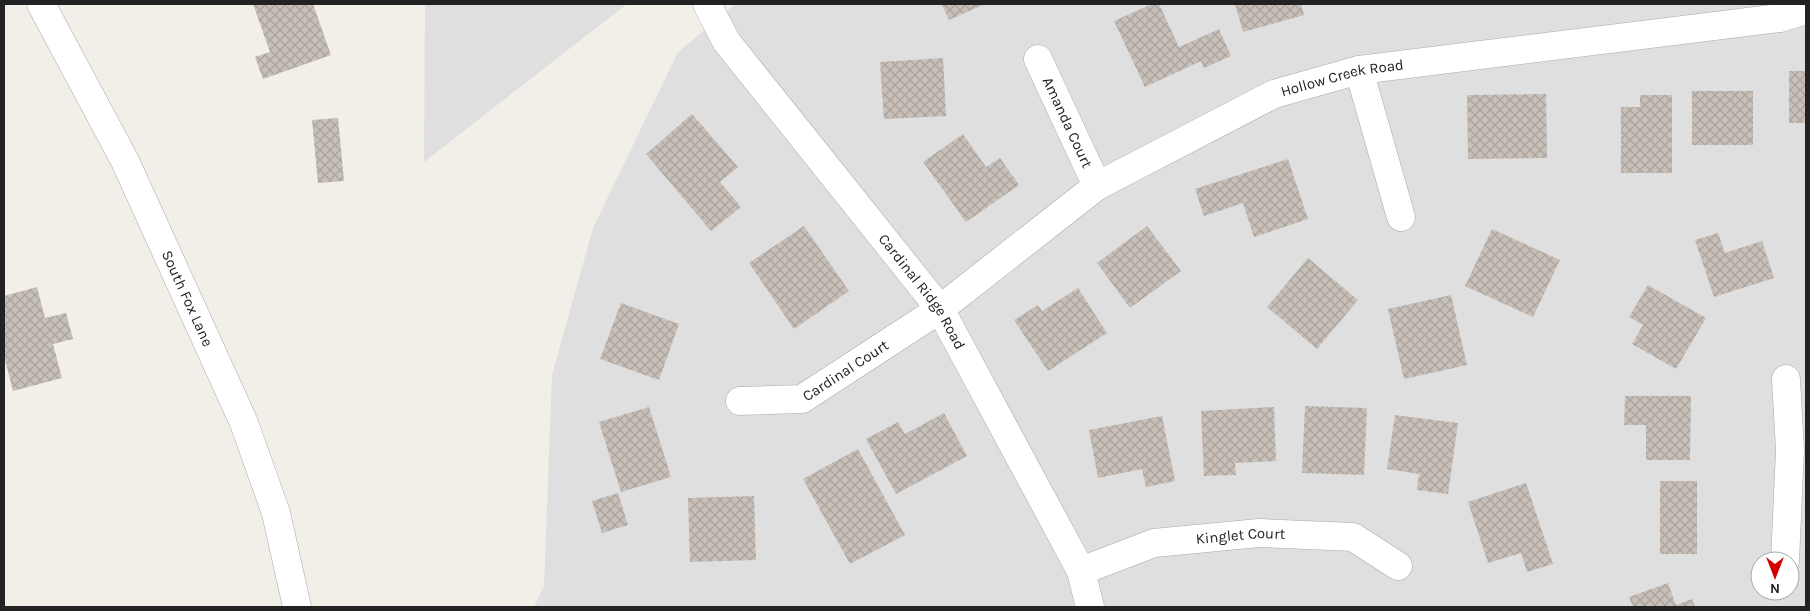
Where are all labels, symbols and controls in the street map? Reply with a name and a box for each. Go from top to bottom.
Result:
street label: Hollow Creek Road [1279,56,1405,101]
street label: Amanda Court [1039,74,1097,171]
street label: Cardinal Ridge Road [875,230,969,353]
street label: South Fox Lane [158,248,217,349]
street label: Cardinal Court [799,336,892,405]
street label: Kinglet Court [1195,524,1286,548]
north arrow [1750,551,1800,601]
text: N [1770,580,1780,597]

